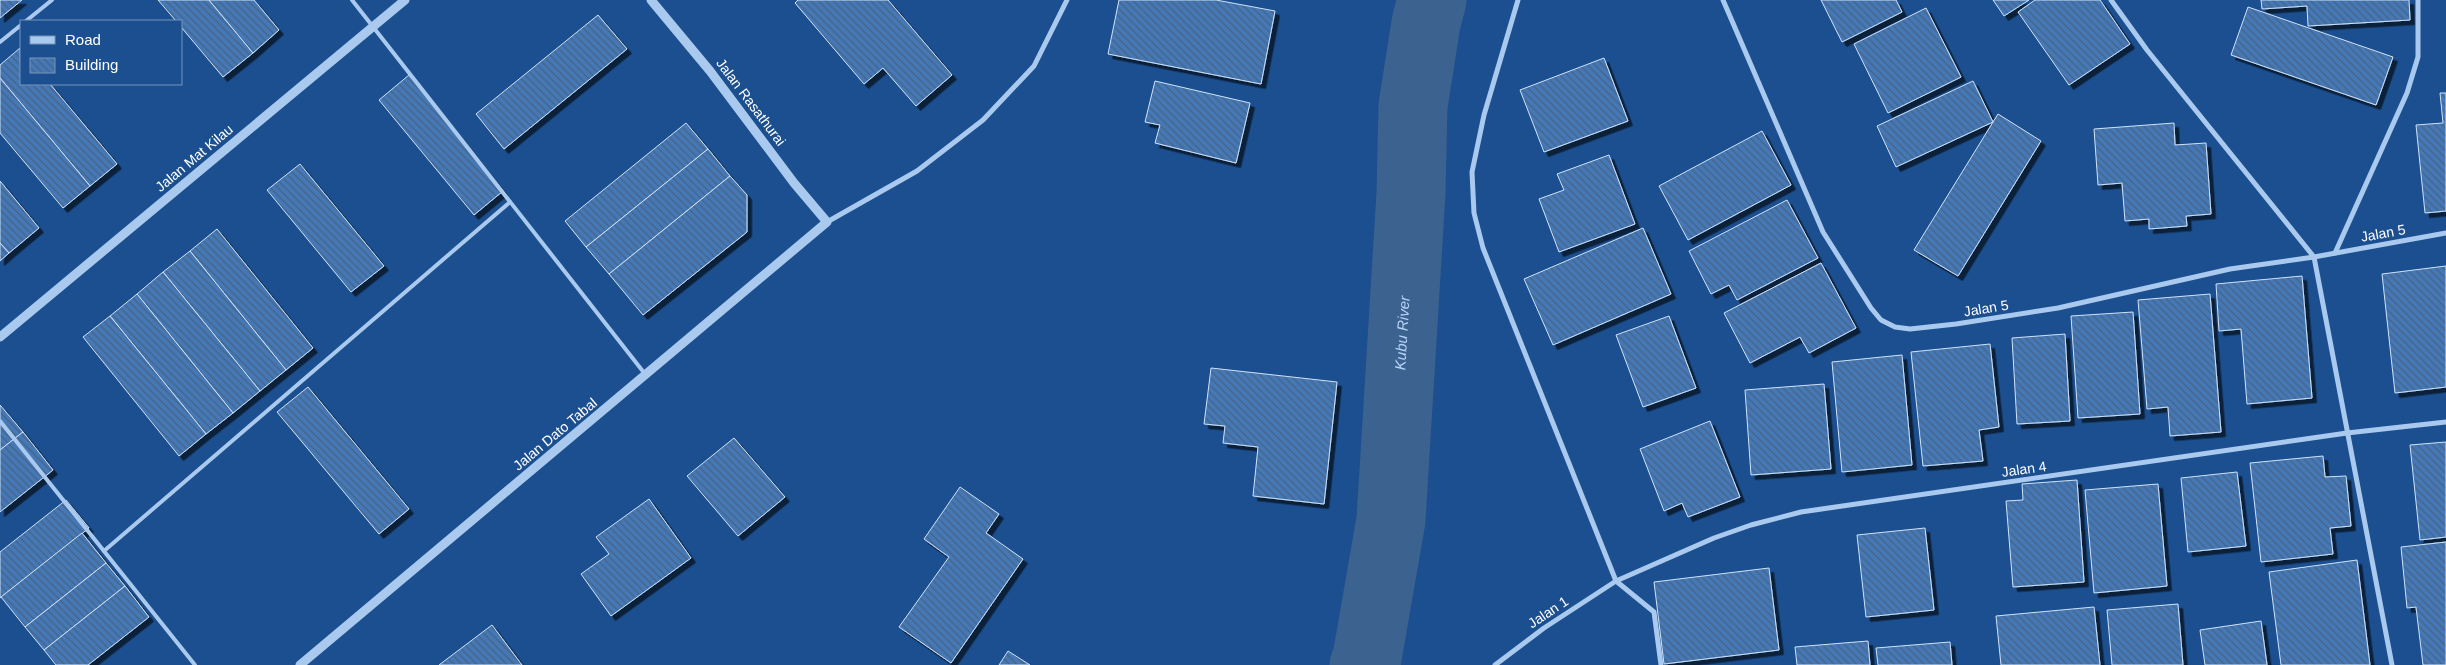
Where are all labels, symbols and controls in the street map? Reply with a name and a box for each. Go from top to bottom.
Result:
legend [20,20,182,85]
text: Road [65,31,101,48]
street label: Jalan Rasathurai [713,55,789,149]
text: Building [65,56,118,73]
street label: Jalan Mat Kilau [152,121,236,195]
street label: Jalan 5 [2359,221,2407,245]
water label: Kubu River [1391,294,1413,371]
street label: Jalan 5 [1962,297,2010,319]
street label: Jalan Dato Tabal [510,394,600,474]
street label: Jalan 4 [2001,458,2048,480]
street label: Jalan 1 [1525,593,1571,631]

